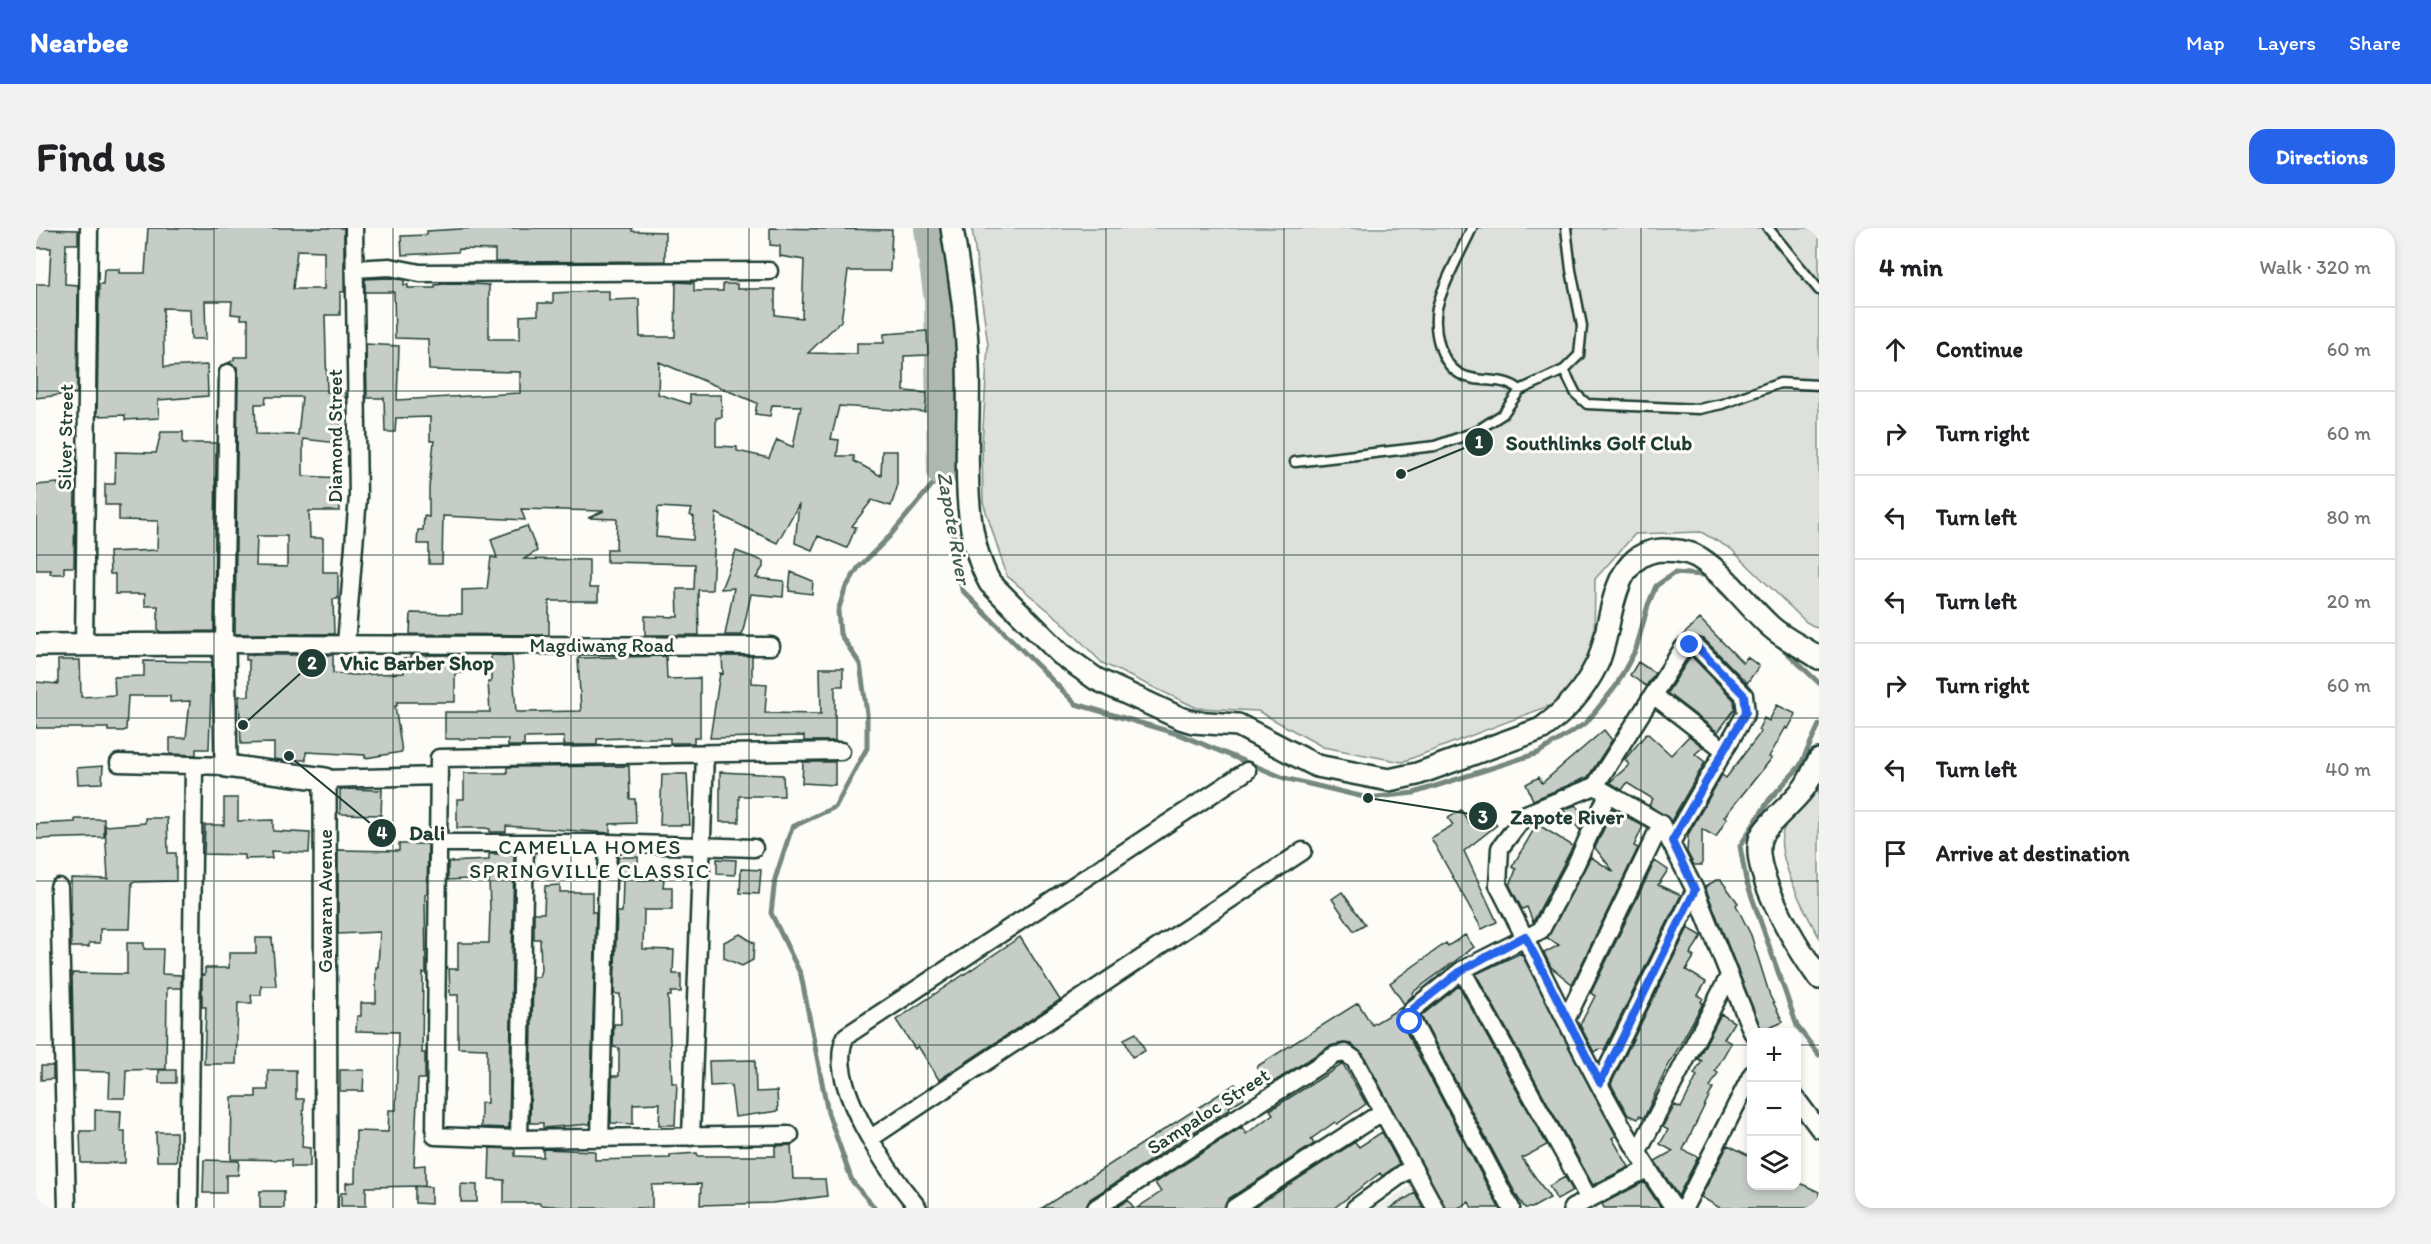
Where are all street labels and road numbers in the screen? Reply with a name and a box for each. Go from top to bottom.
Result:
street label: Diamond Street [323,369,347,503]
street label: Silver Street [52,384,78,490]
street label: Magdiwang Road [529,633,675,657]
street label: Gawaran Avenue [313,829,337,973]
street label: Sampaloc Street [1142,1063,1274,1159]

